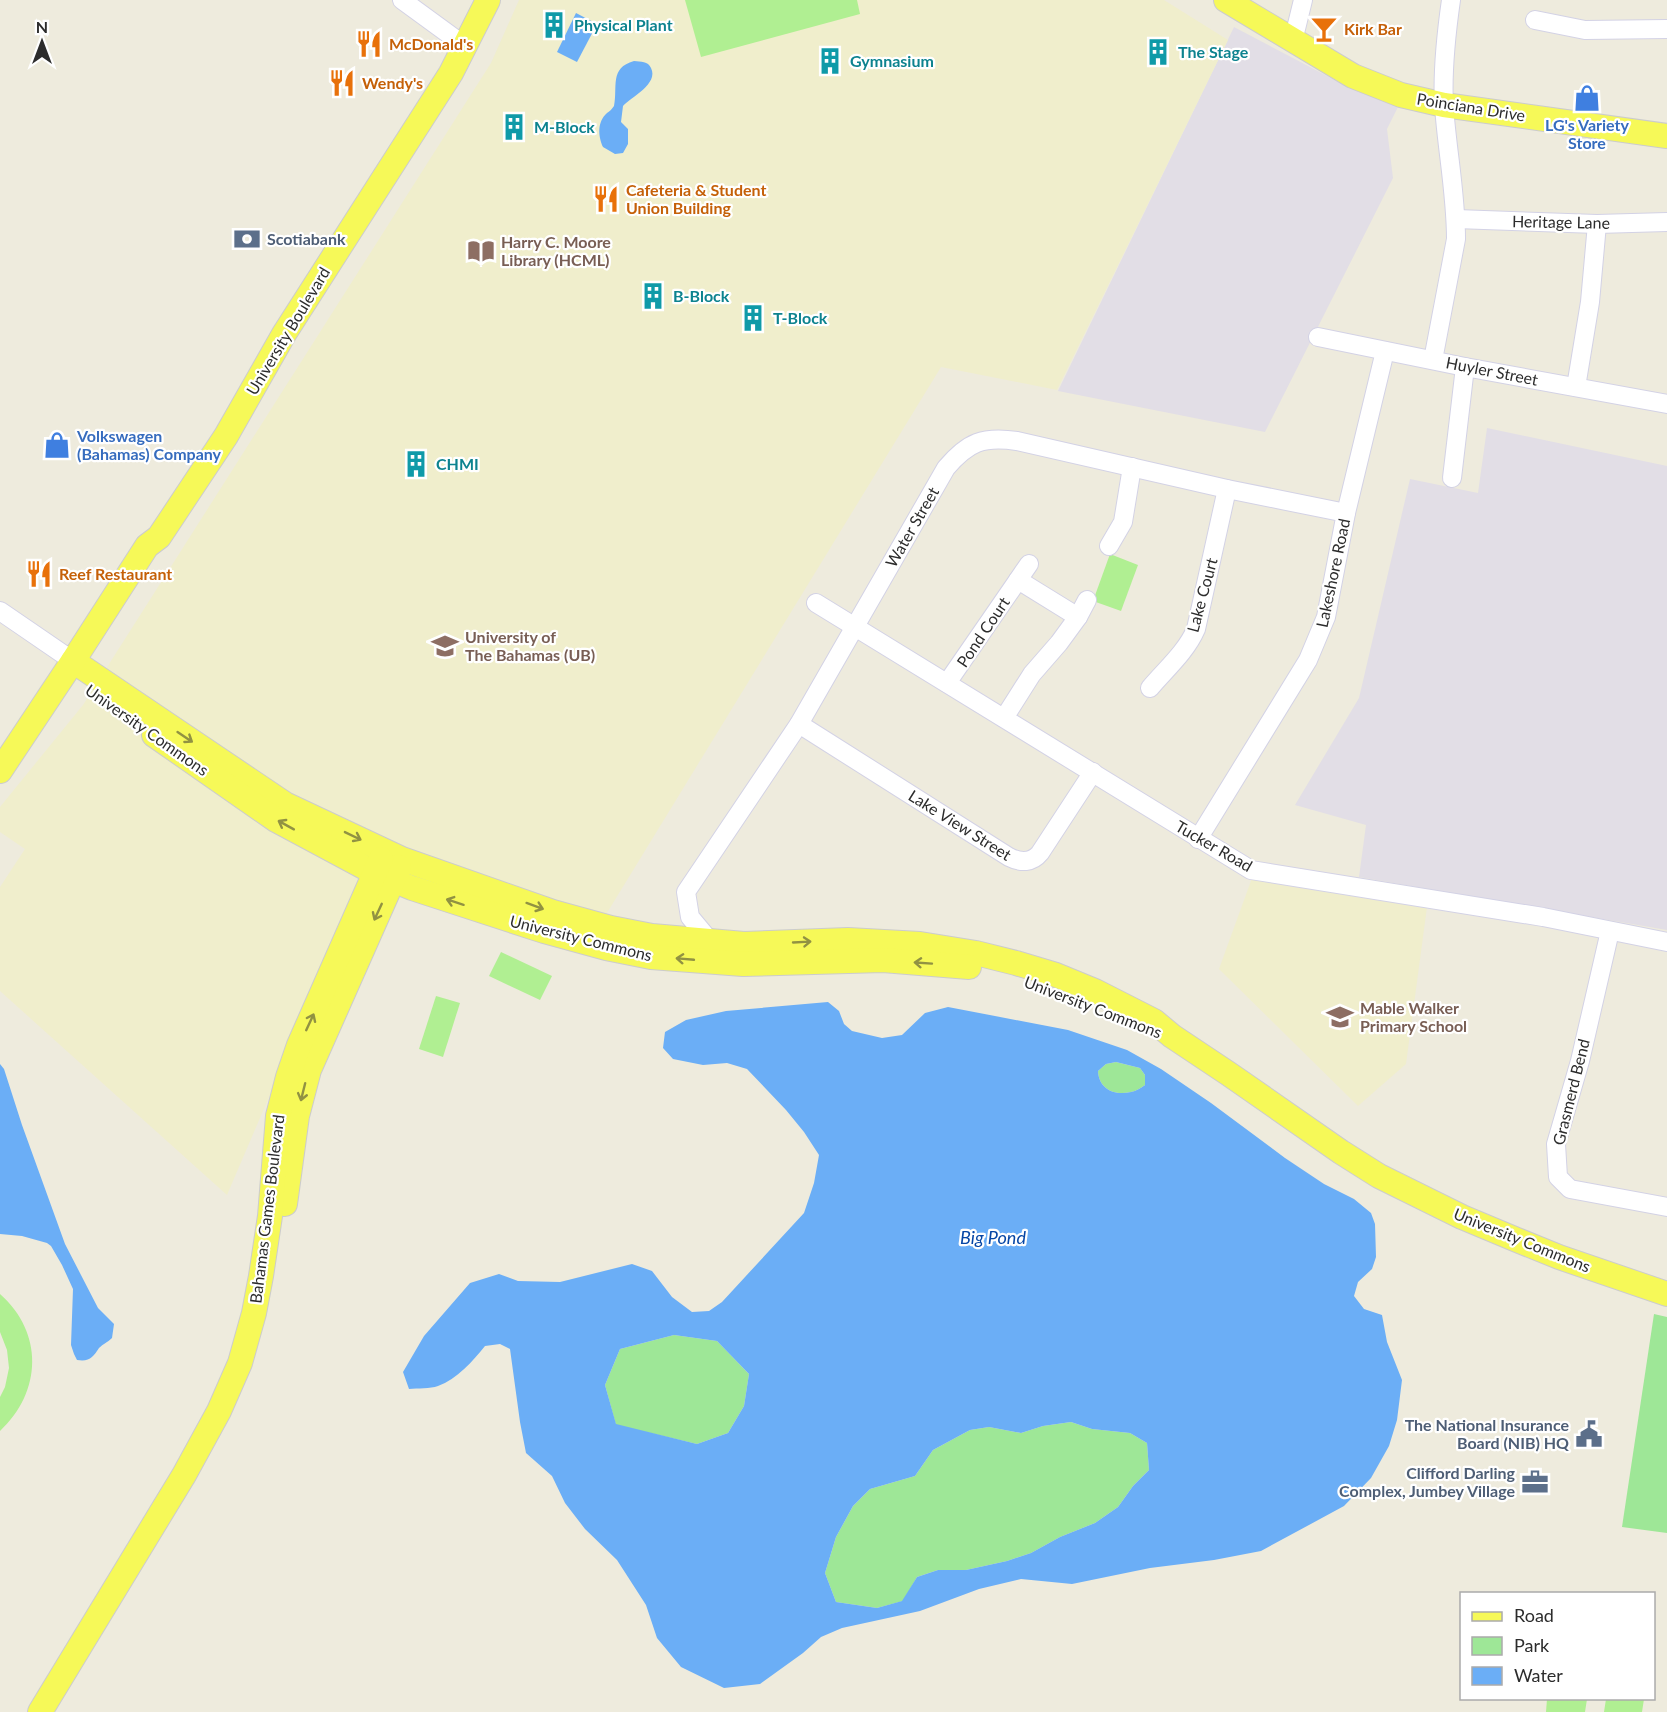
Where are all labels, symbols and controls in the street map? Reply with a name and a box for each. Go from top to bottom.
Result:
building icon: Physical Plant [539,10,569,40]
north arrow [12,12,72,72]
bar icon: Kirk Bar [1309,14,1339,44]
place label: Physical Plant [574,15,673,34]
text: N [36,17,48,36]
place label: Kirk Bar [1344,19,1402,38]
restaurant icon: McDonald's [354,29,384,59]
place label: McDonald's [389,34,473,53]
building icon: The Stage [1143,37,1173,67]
place label: The Stage [1178,42,1249,61]
building icon: Gymnasium [815,46,845,76]
place label: Gymnasium [850,51,934,70]
restaurant icon: Wendy's [327,68,357,98]
place label: Wendy's [362,73,423,92]
shop icon: LG's Variety Store [1572,83,1602,113]
street label: Poinciana Drive [1415,89,1527,124]
building icon: M-Block [499,112,529,142]
place label: LG's Variety Store [1545,115,1630,152]
place label: M-Block [534,117,595,136]
place label: Cafeteria & Student Union Building [626,180,766,217]
restaurant icon: Cafeteria & Student Union Building [591,184,621,214]
street label: Heritage Lane [1512,211,1610,232]
bank icon: Scotiabank [232,224,262,254]
place label: Scotiabank [267,229,346,248]
place label: Harry C. Moore Library (HCML) [501,232,611,269]
library icon: Harry C. Moore Library (HCML) [466,236,496,266]
street label: University Boulevard [242,263,333,398]
building icon: B-Block [638,281,668,311]
place label: B-Block [673,286,730,305]
building icon: T-Block [738,303,768,333]
place label: T-Block [773,308,828,327]
street label: Huyler Street [1445,352,1540,389]
place label: Volkswagen (Bahamas) Company [76,426,222,463]
shop icon: Volkswagen (Bahamas) Company [42,430,72,460]
building icon: CHMI [401,449,431,479]
place label: CHMI [436,454,479,473]
street label: Water Street [881,483,942,570]
street label: Lakeshore Road [1312,517,1353,629]
street label: Lake Court [1182,555,1221,634]
restaurant icon: Reef Restaurant [24,559,54,589]
place label: Reef Restaurant [59,564,172,583]
street label: Pond Court [952,593,1013,670]
place label: University of The Bahamas (UB) [465,627,595,664]
school or university icon: University of The Bahamas (UB) [430,631,460,661]
street label: University Commons [82,680,213,779]
one-way arrow [177,731,193,743]
street label: Lake View Street [905,785,1015,864]
street label: Tucker Road [1172,816,1256,875]
one-way arrow [278,819,296,830]
one-way arrow [343,831,361,842]
one-way arrow [446,896,465,907]
one-way arrow [525,902,543,913]
one-way arrow [372,903,383,921]
street label: University Commons [508,911,654,964]
one-way arrow [792,937,812,948]
one-way arrow [675,954,695,965]
one-way arrow [913,957,933,968]
street label: University Commons [1022,972,1165,1042]
place label: Mable Walker Primary School [1360,998,1467,1035]
school or university icon: Mable Walker Primary School [1325,1002,1355,1032]
one-way arrow [304,1014,316,1032]
street label: Grasmerd Bend [1548,1037,1593,1147]
one-way arrow [297,1082,308,1101]
street label: Bahamas Games Boulevard [245,1113,288,1304]
street label: University Commons [1451,1203,1593,1276]
water label: Big Pond [960,1226,1026,1248]
place label: The National Insurance Board (NIB) HQ [1405,1415,1569,1452]
public building icon: The National Insurance Board (NIB) HQ [1574,1419,1604,1449]
place label: Clifford Darling Complex, Jumbey Village [1339,1463,1516,1500]
office icon: Clifford Darling Complex, Jumbey Village [1520,1467,1550,1497]
legend [1460,1592,1655,1700]
text: Road [1514,1604,1554,1626]
text: Park [1514,1634,1550,1656]
text: Water [1514,1664,1563,1686]

